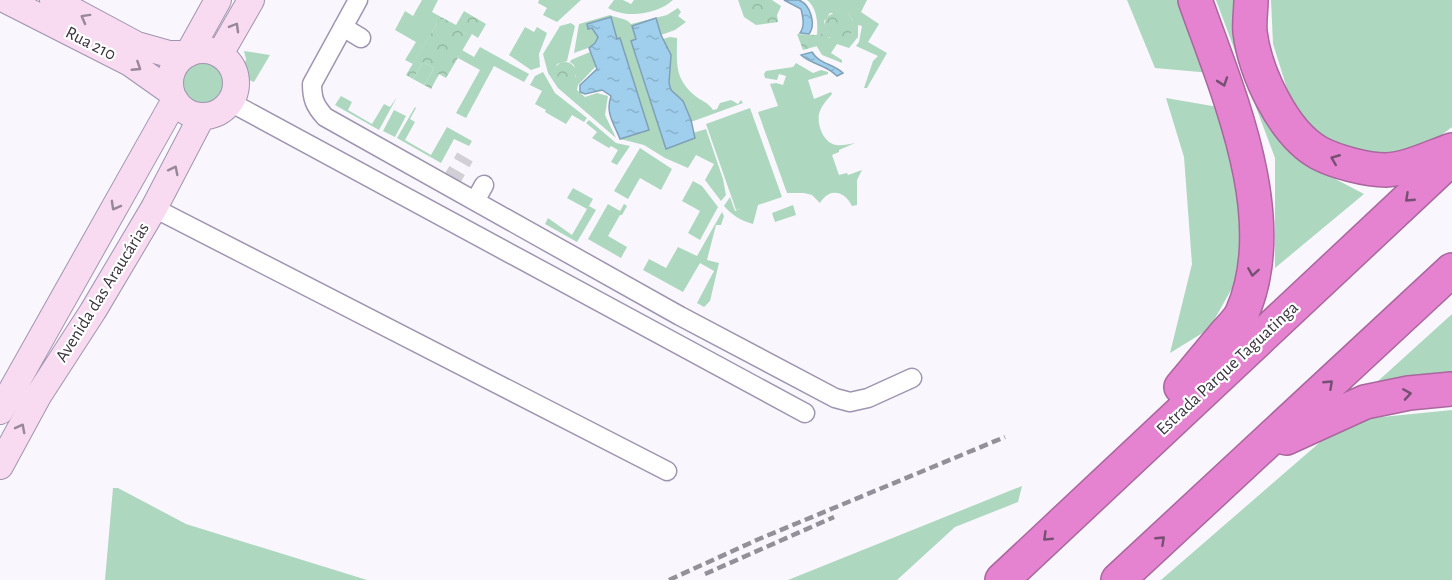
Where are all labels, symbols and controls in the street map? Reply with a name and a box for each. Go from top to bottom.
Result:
one-way arrow [81,14,92,25]
one-way arrow [228,23,239,33]
street label: Rua 210 [62,24,119,64]
one-way arrow [130,60,141,71]
one-way arrow [1216,76,1229,87]
one-way arrow [1330,154,1341,166]
one-way arrow [167,166,178,176]
one-way arrow [1406,191,1416,202]
one-way arrow [111,200,122,210]
street label: Avenida das Araucárias [53,220,153,365]
one-way arrow [1247,267,1259,276]
street label: Estrada Parque Taguatinga [1153,299,1302,439]
one-way arrow [1322,380,1332,391]
one-way arrow [1401,388,1411,401]
one-way arrow [14,424,25,434]
one-way arrow [1044,530,1054,541]
one-way arrow [1154,536,1165,547]

